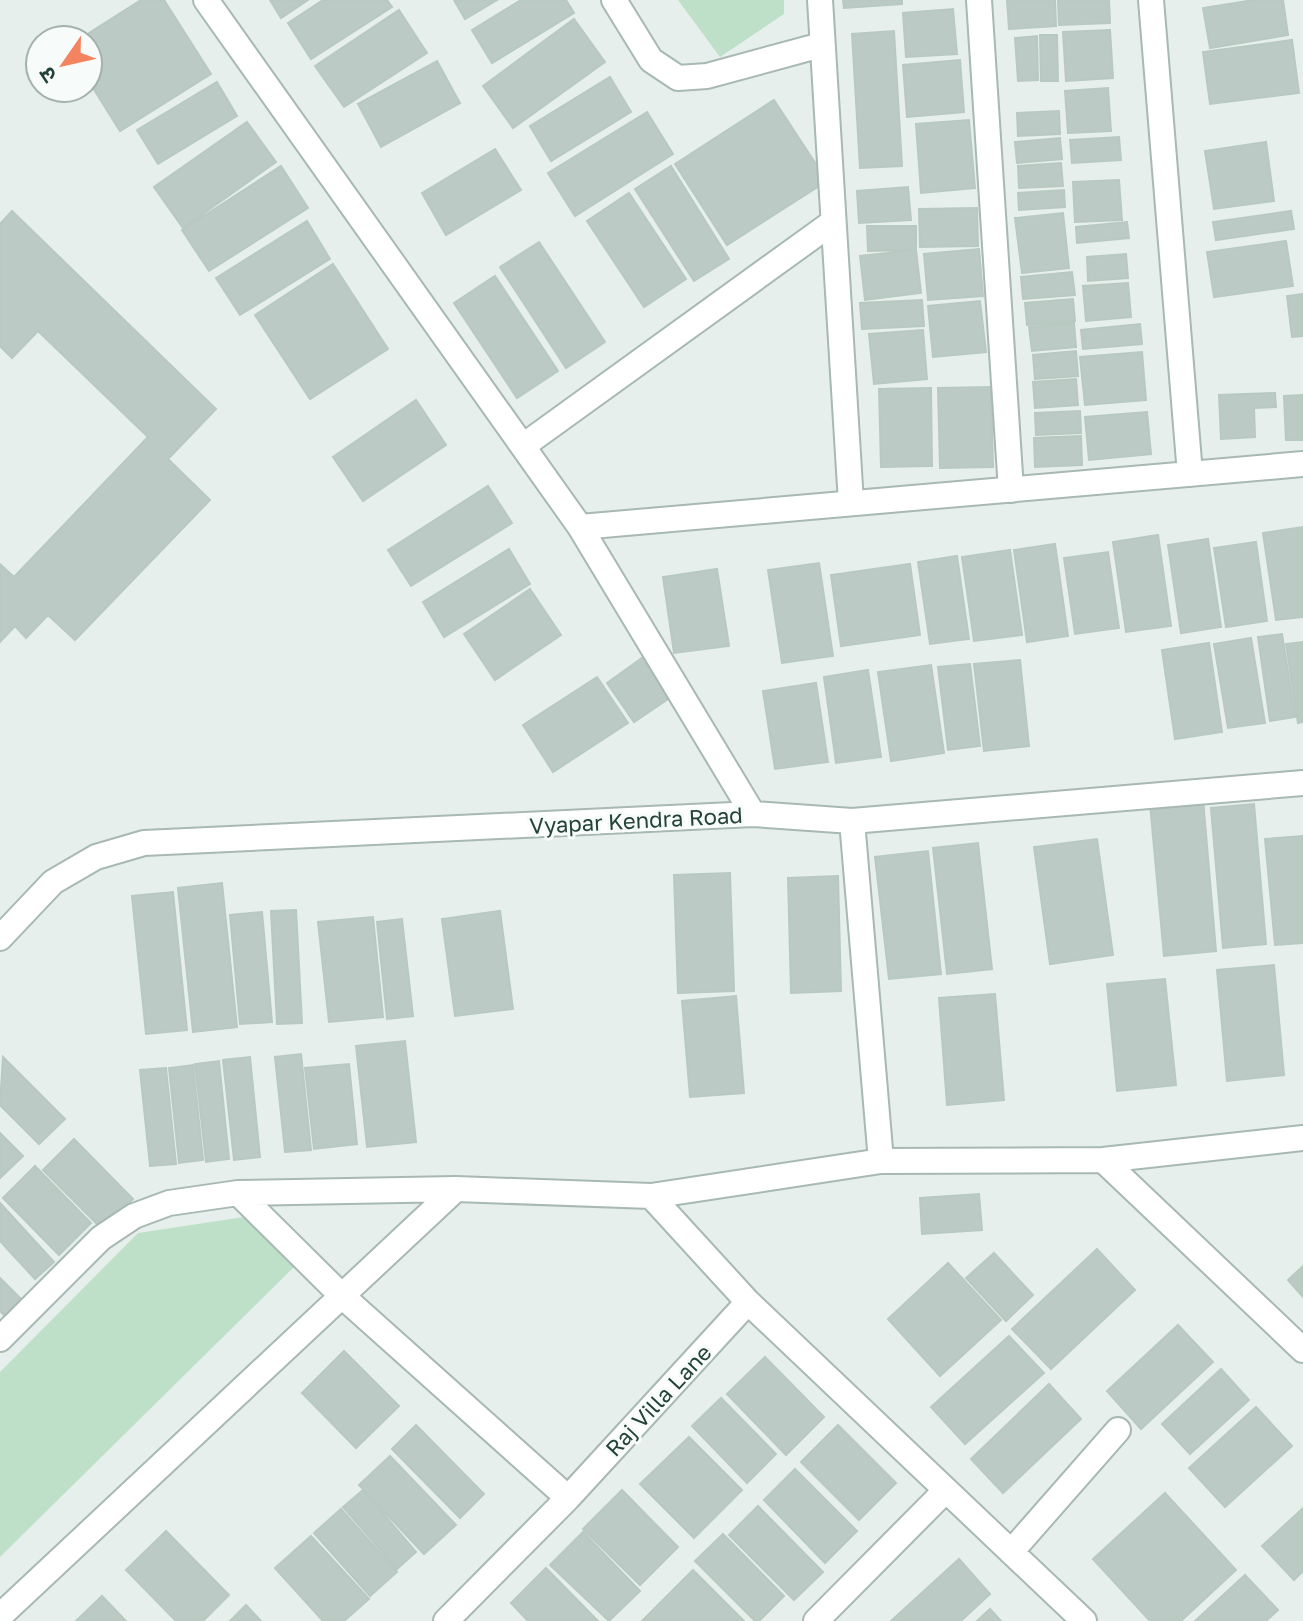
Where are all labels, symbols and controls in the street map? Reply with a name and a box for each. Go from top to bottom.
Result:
north arrow [24,24,104,104]
text: उ [32,62,62,88]
street label: Vyapar Kendra Road [529,801,743,839]
street label: Raj Villa Lane [599,1339,717,1461]

